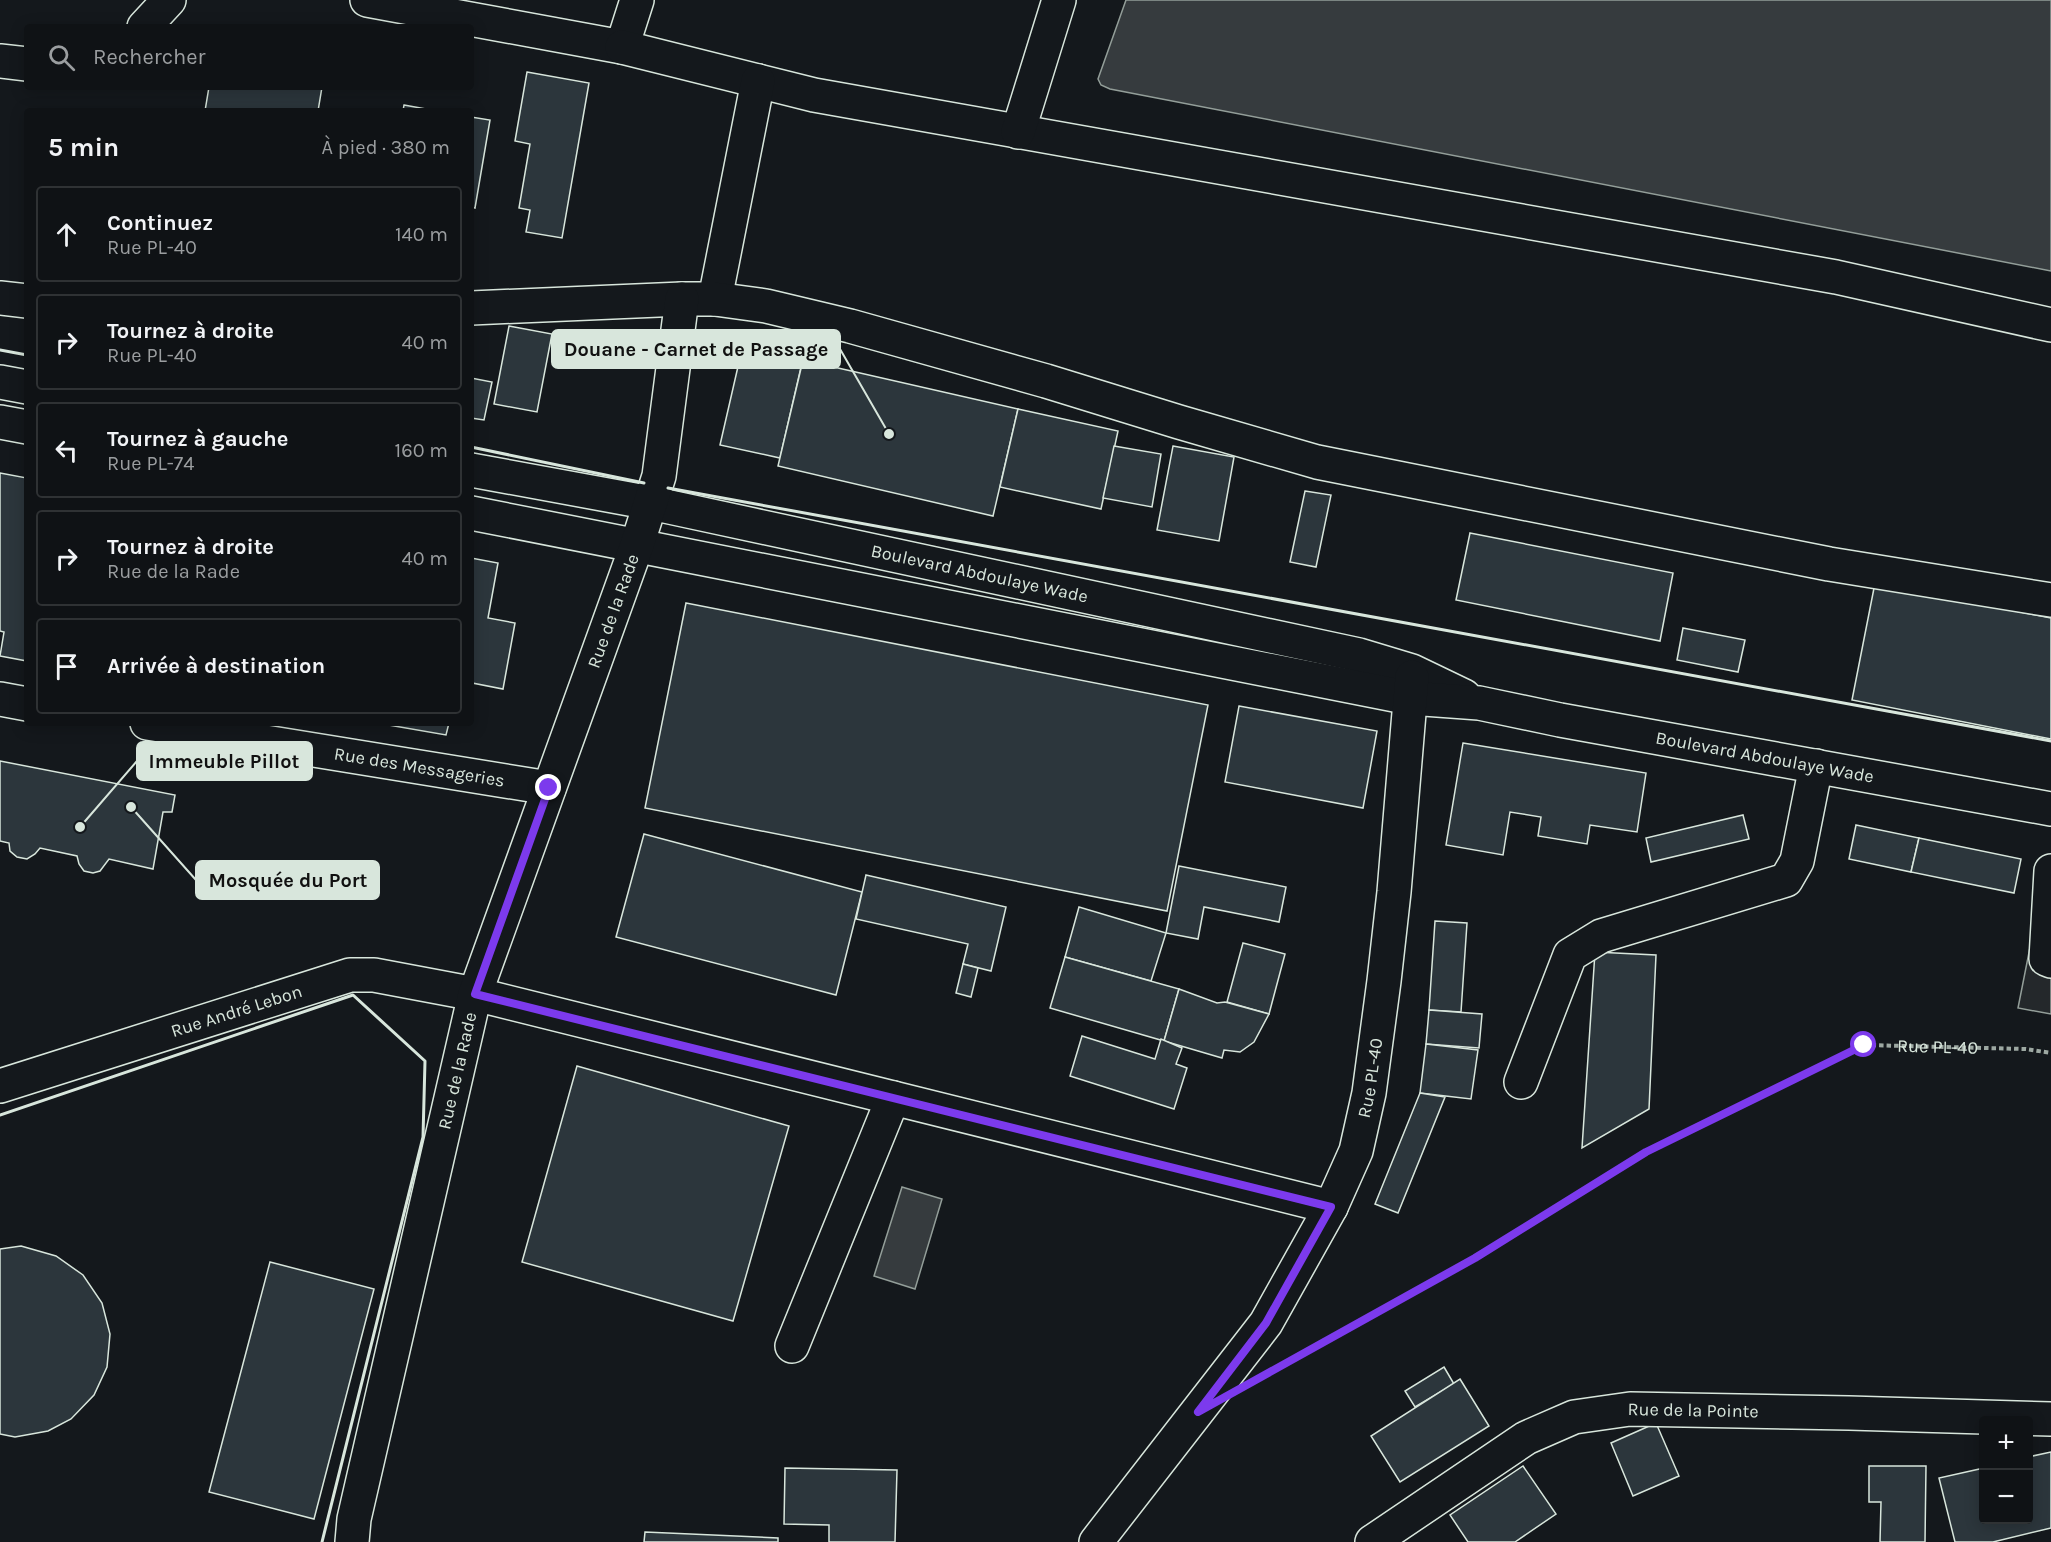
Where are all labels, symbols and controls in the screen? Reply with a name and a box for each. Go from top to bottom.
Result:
search box [24,24,474,90]
icon: search [45,41,78,74]
text: Rechercher [93,44,206,70]
text: 5 min [48,132,119,163]
text: À pied · 380 m [321,136,450,159]
text: Continuez [107,210,213,236]
icon: ahead [50,218,83,251]
text: 140 m [395,223,448,246]
text: Rue PL-40 [107,236,197,259]
text: Tournez à droite [107,318,274,344]
icon: right [50,326,83,359]
callout: Douane - Carnet de Passage [552,330,840,368]
text: 40 m [402,331,448,354]
text: Douane - Carnet de Passage [564,338,828,361]
text: Rue PL-40 [107,344,197,367]
text: Tournez à gauche [107,426,288,452]
icon: left [50,434,83,467]
text: 160 m [395,439,448,462]
text: Rue PL-74 [107,452,194,475]
text: Tournez à droite [107,534,274,560]
street label: Boulevard Abdoulaye Wade [869,540,1090,608]
icon: right [50,542,83,575]
text: 40 m [402,547,448,570]
street label: Rue de la Rade [583,551,644,671]
text: Rue de la Rade [107,560,240,583]
icon: arrive [50,650,83,683]
text: Arrivée à destination [107,653,325,679]
street label: Boulevard Abdoulaye Wade [1654,727,1876,788]
callout: Immeuble Pillot [137,742,312,780]
street label: Rue des Messageries [333,742,506,792]
text: Immeuble Pillot [149,750,299,773]
route end [535,774,561,800]
callout: Mosquée du Port [196,861,379,899]
text: Mosquée du Port [209,869,368,892]
street label: Rue André Lebon [168,980,305,1042]
street label: Rue de la Rade [433,1010,481,1132]
route start [1850,1031,1876,1057]
street label: Rue PL-40 [1897,1035,1978,1059]
street label: Rue PL-40 [1353,1037,1387,1120]
street label: Rue de la Pointe [1628,1398,1759,1422]
map controls [1979,1416,2033,1524]
button: + [1979,1416,2033,1470]
button: − [1979,1470,2033,1524]

